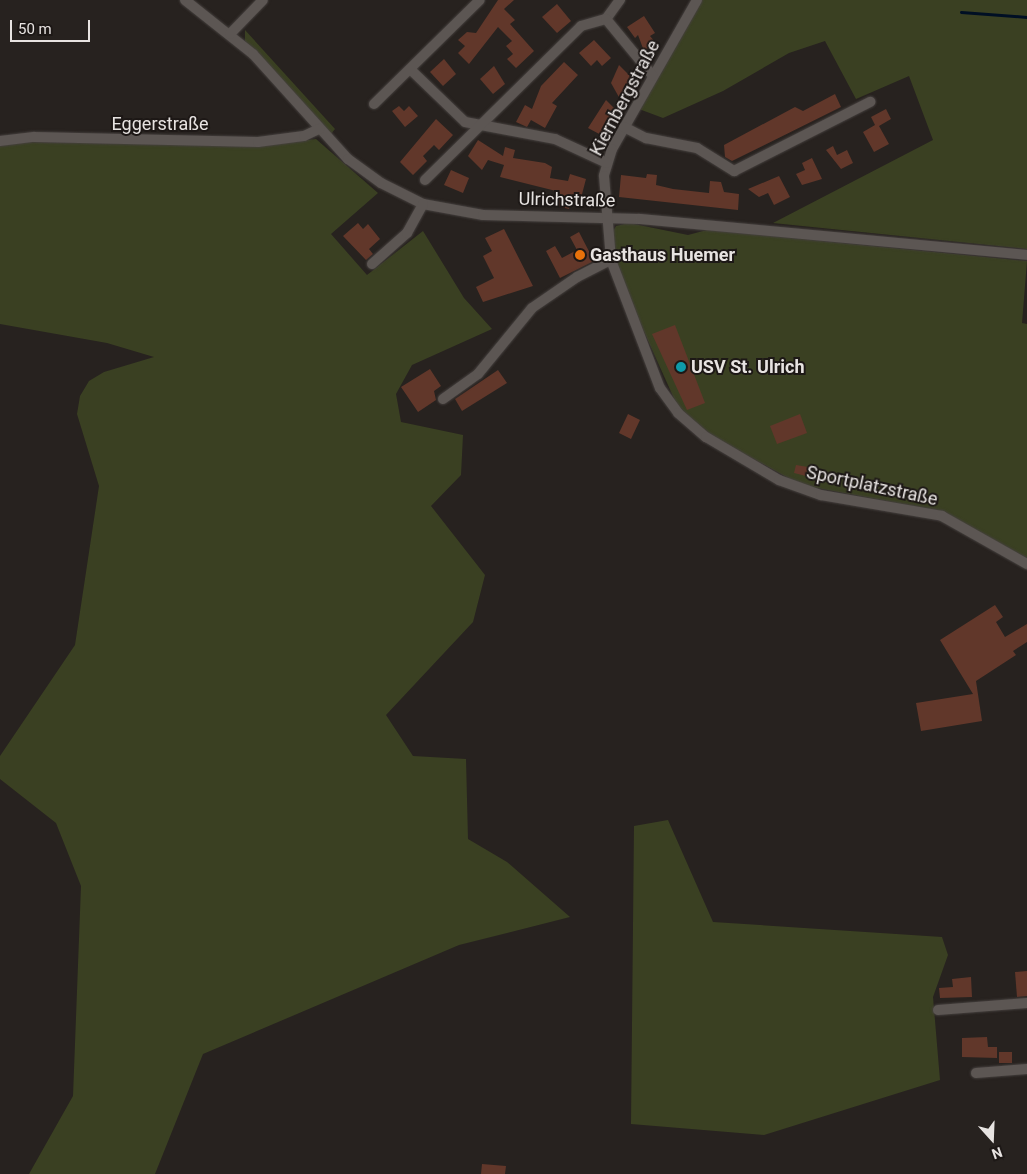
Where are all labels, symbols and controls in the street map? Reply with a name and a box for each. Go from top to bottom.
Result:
scale bar [12,10,92,42]
text: 50 m [18,20,52,38]
street label: Kiernbergstraße [585,36,665,160]
street label: Eggerstraße [112,113,208,135]
street label: Ulrichstraße [518,188,616,212]
place label: Gasthaus Huemer [590,244,735,266]
marker: Gasthaus Huemer [574,249,586,261]
place label: USV St. Ulrich [691,356,804,378]
marker: USV St. Ulrich [675,361,687,373]
street label: Sportplatzstraße [804,462,940,510]
north arrow [967,1114,1017,1164]
text: N [990,1144,1005,1162]

